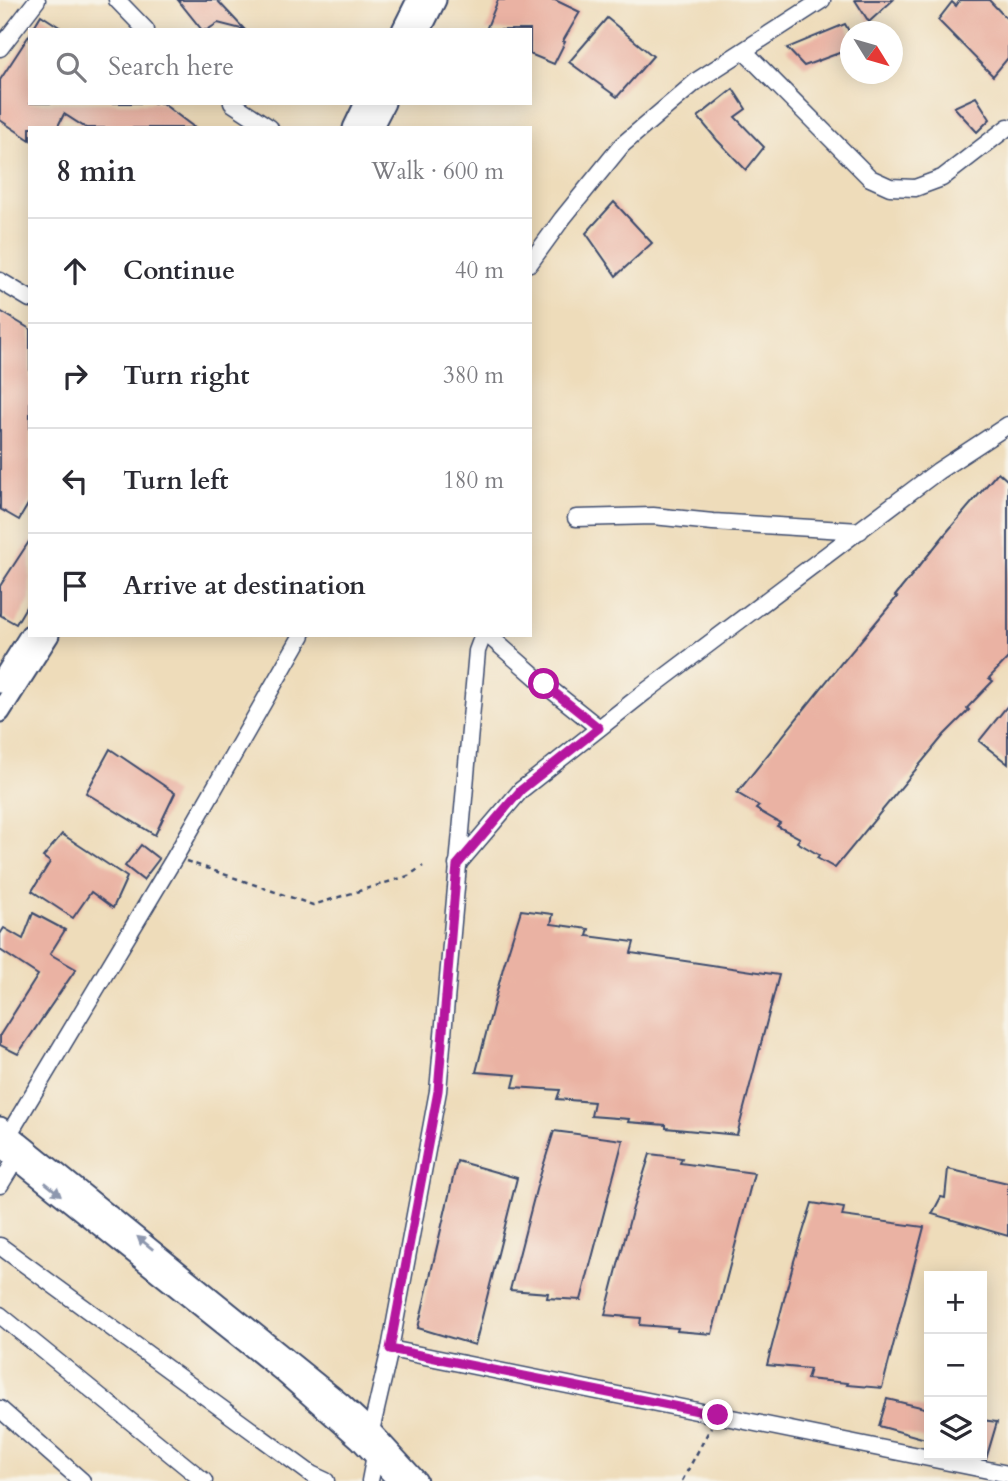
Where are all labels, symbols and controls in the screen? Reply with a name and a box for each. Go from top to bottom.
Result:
north arrow [840,21,903,84]
search box [28,28,532,105]
icon: search [52,48,90,86]
text: Search here [108,49,234,84]
text: 8 min [56,151,136,192]
text: Walk · 600 m [371,156,504,187]
icon: ahead [56,252,94,290]
text: Continue [123,253,235,288]
text: 40 m [455,255,504,286]
icon: right [56,357,94,395]
text: Turn right [123,358,250,393]
text: 380 m [443,360,504,391]
icon: left [56,462,94,500]
text: Turn left [123,463,228,498]
text: 180 m [443,465,504,496]
icon: arrive [56,567,94,605]
text: Arrive at destination [123,568,366,603]
route start [528,668,559,699]
one-way arrow [44,1181,62,1196]
one-way arrow [136,1235,154,1250]
map controls [924,1271,987,1460]
button: + [924,1271,987,1334]
button: − [924,1334,987,1397]
button: layers [924,1397,987,1460]
route end [702,1399,733,1430]

